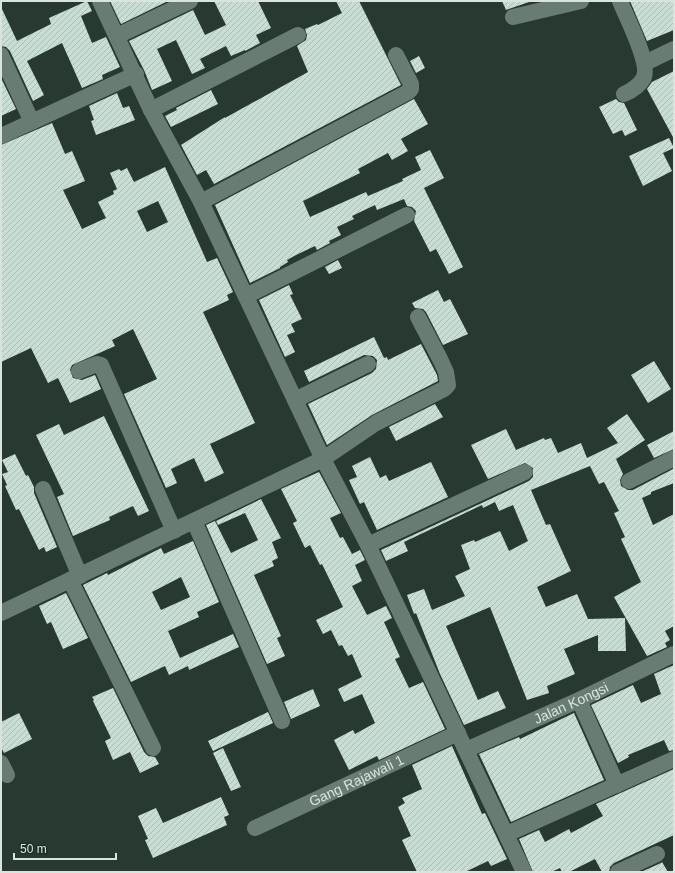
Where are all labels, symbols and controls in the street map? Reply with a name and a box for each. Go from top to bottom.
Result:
street label: Jalan Kongsi [531,679,611,727]
street label: Gang Rajawali 1 [306,751,407,810]
scale bar [14,835,116,861]
text: 50 m [20,842,47,856]

